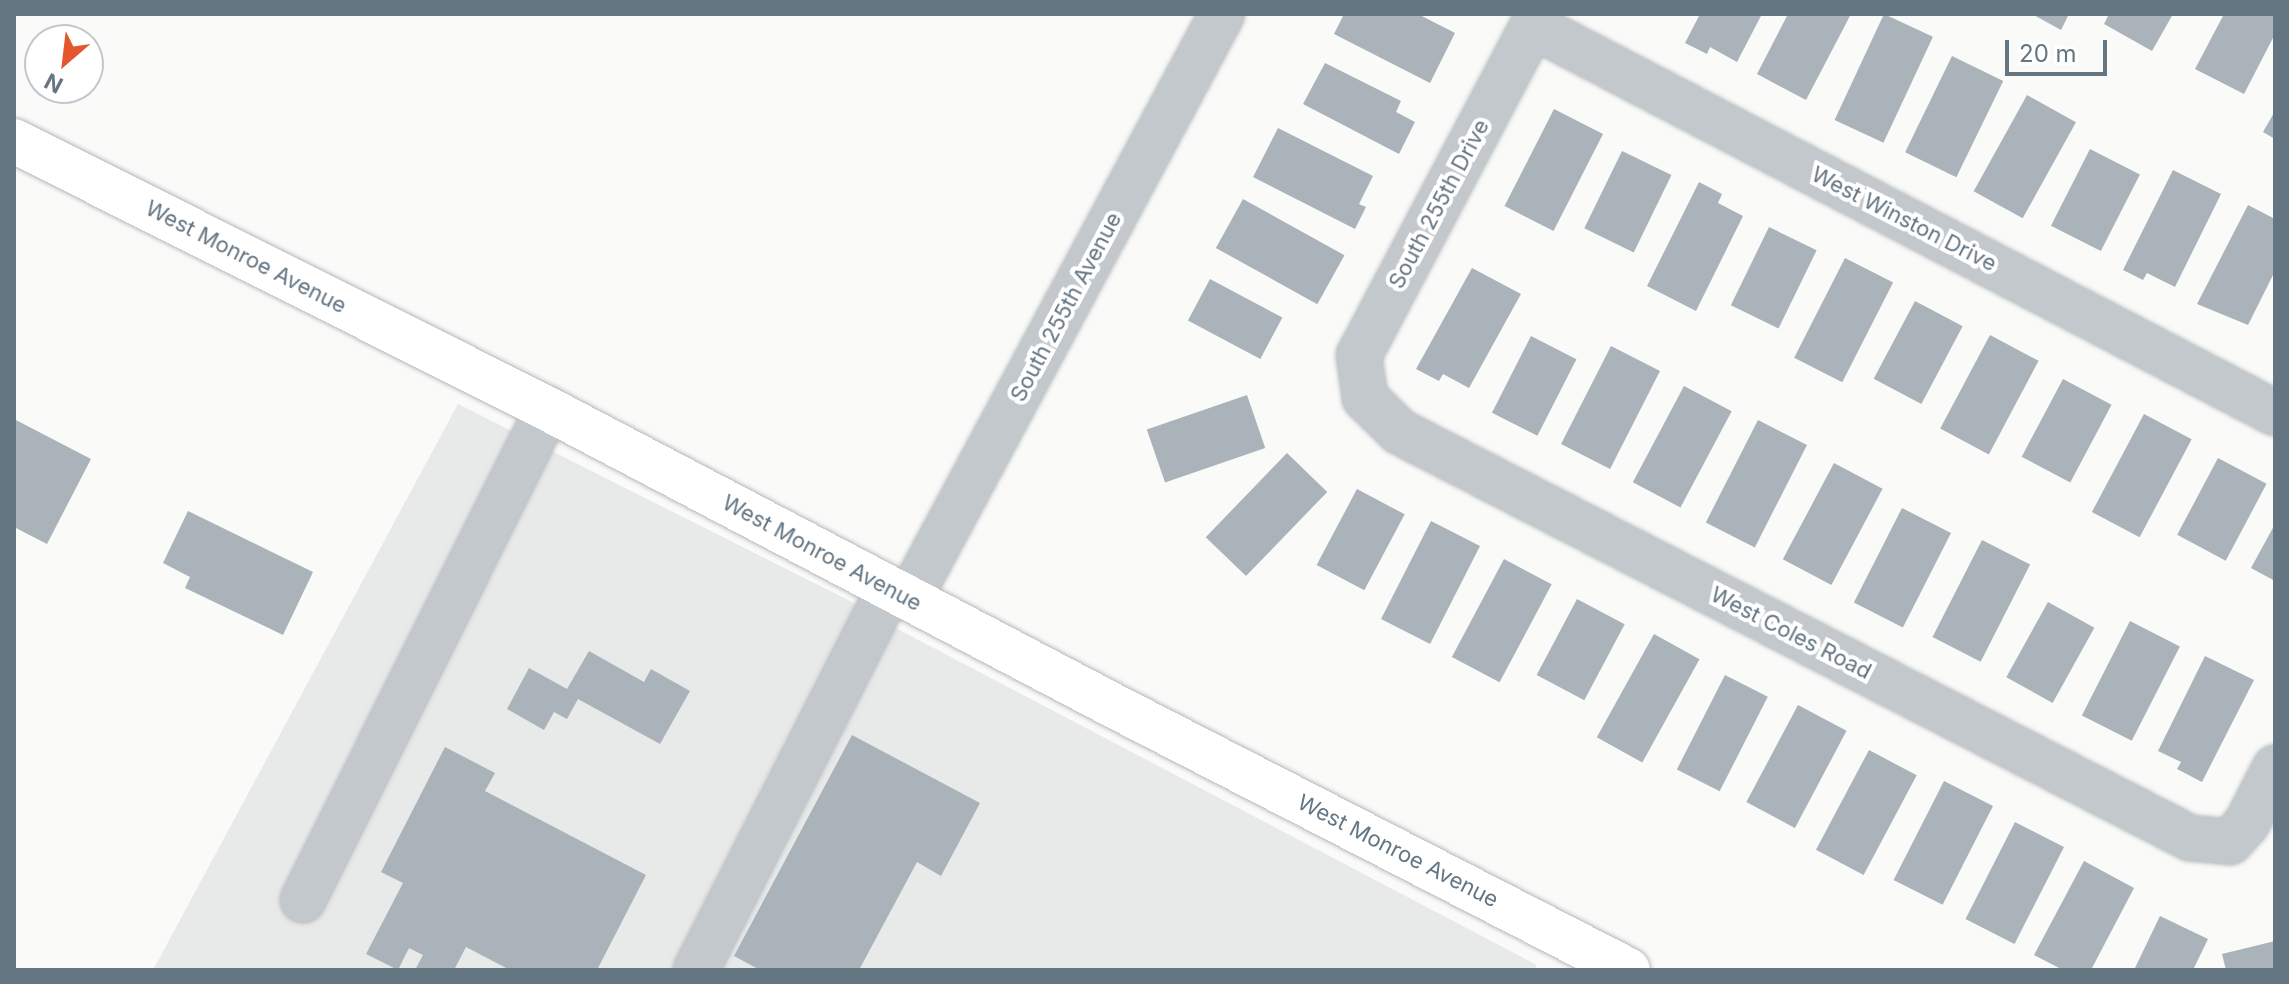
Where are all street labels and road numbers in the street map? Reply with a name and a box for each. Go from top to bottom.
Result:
street label: South 255th Drive [1383,115,1495,293]
street label: West Winston Drive [1807,161,2001,277]
street label: West Monroe Avenue [141,195,351,319]
street label: South 255th Avenue [1005,208,1127,406]
street label: West Monroe Avenue [718,489,926,617]
street label: West Coles Road [1706,581,1876,685]
street label: West Monroe Avenue [1293,789,1503,913]

